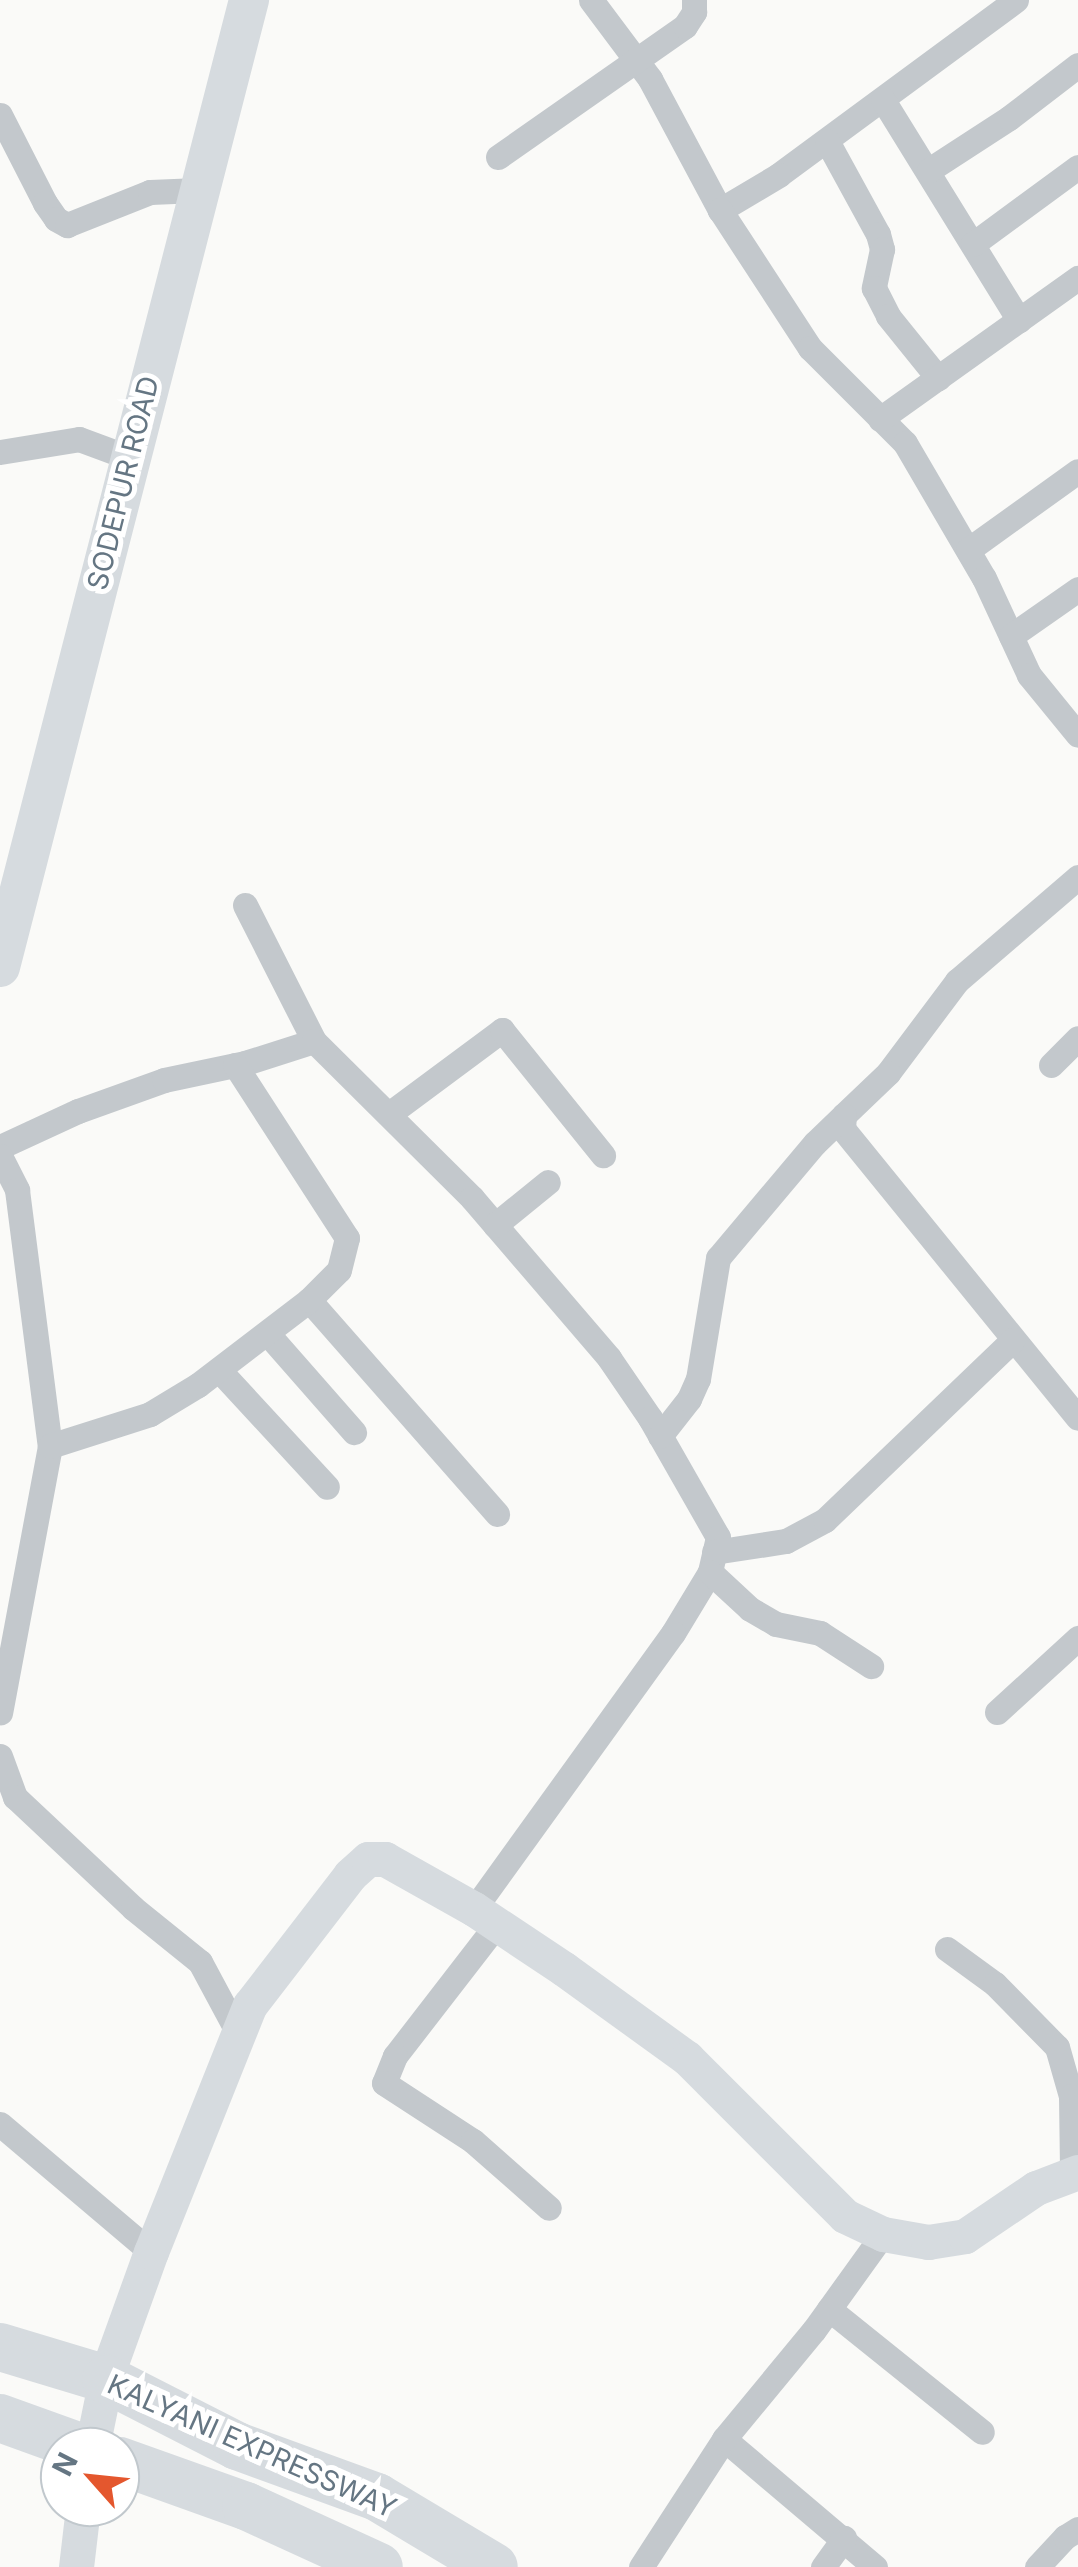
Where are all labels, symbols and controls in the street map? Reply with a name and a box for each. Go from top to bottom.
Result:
street label: SODEPUR ROAD [80,373,166,593]
street label: KALYANI EXPRESSWAY [102,2367,402,2525]
north arrow [40,2427,140,2527]
text: N [45,2447,85,2482]

